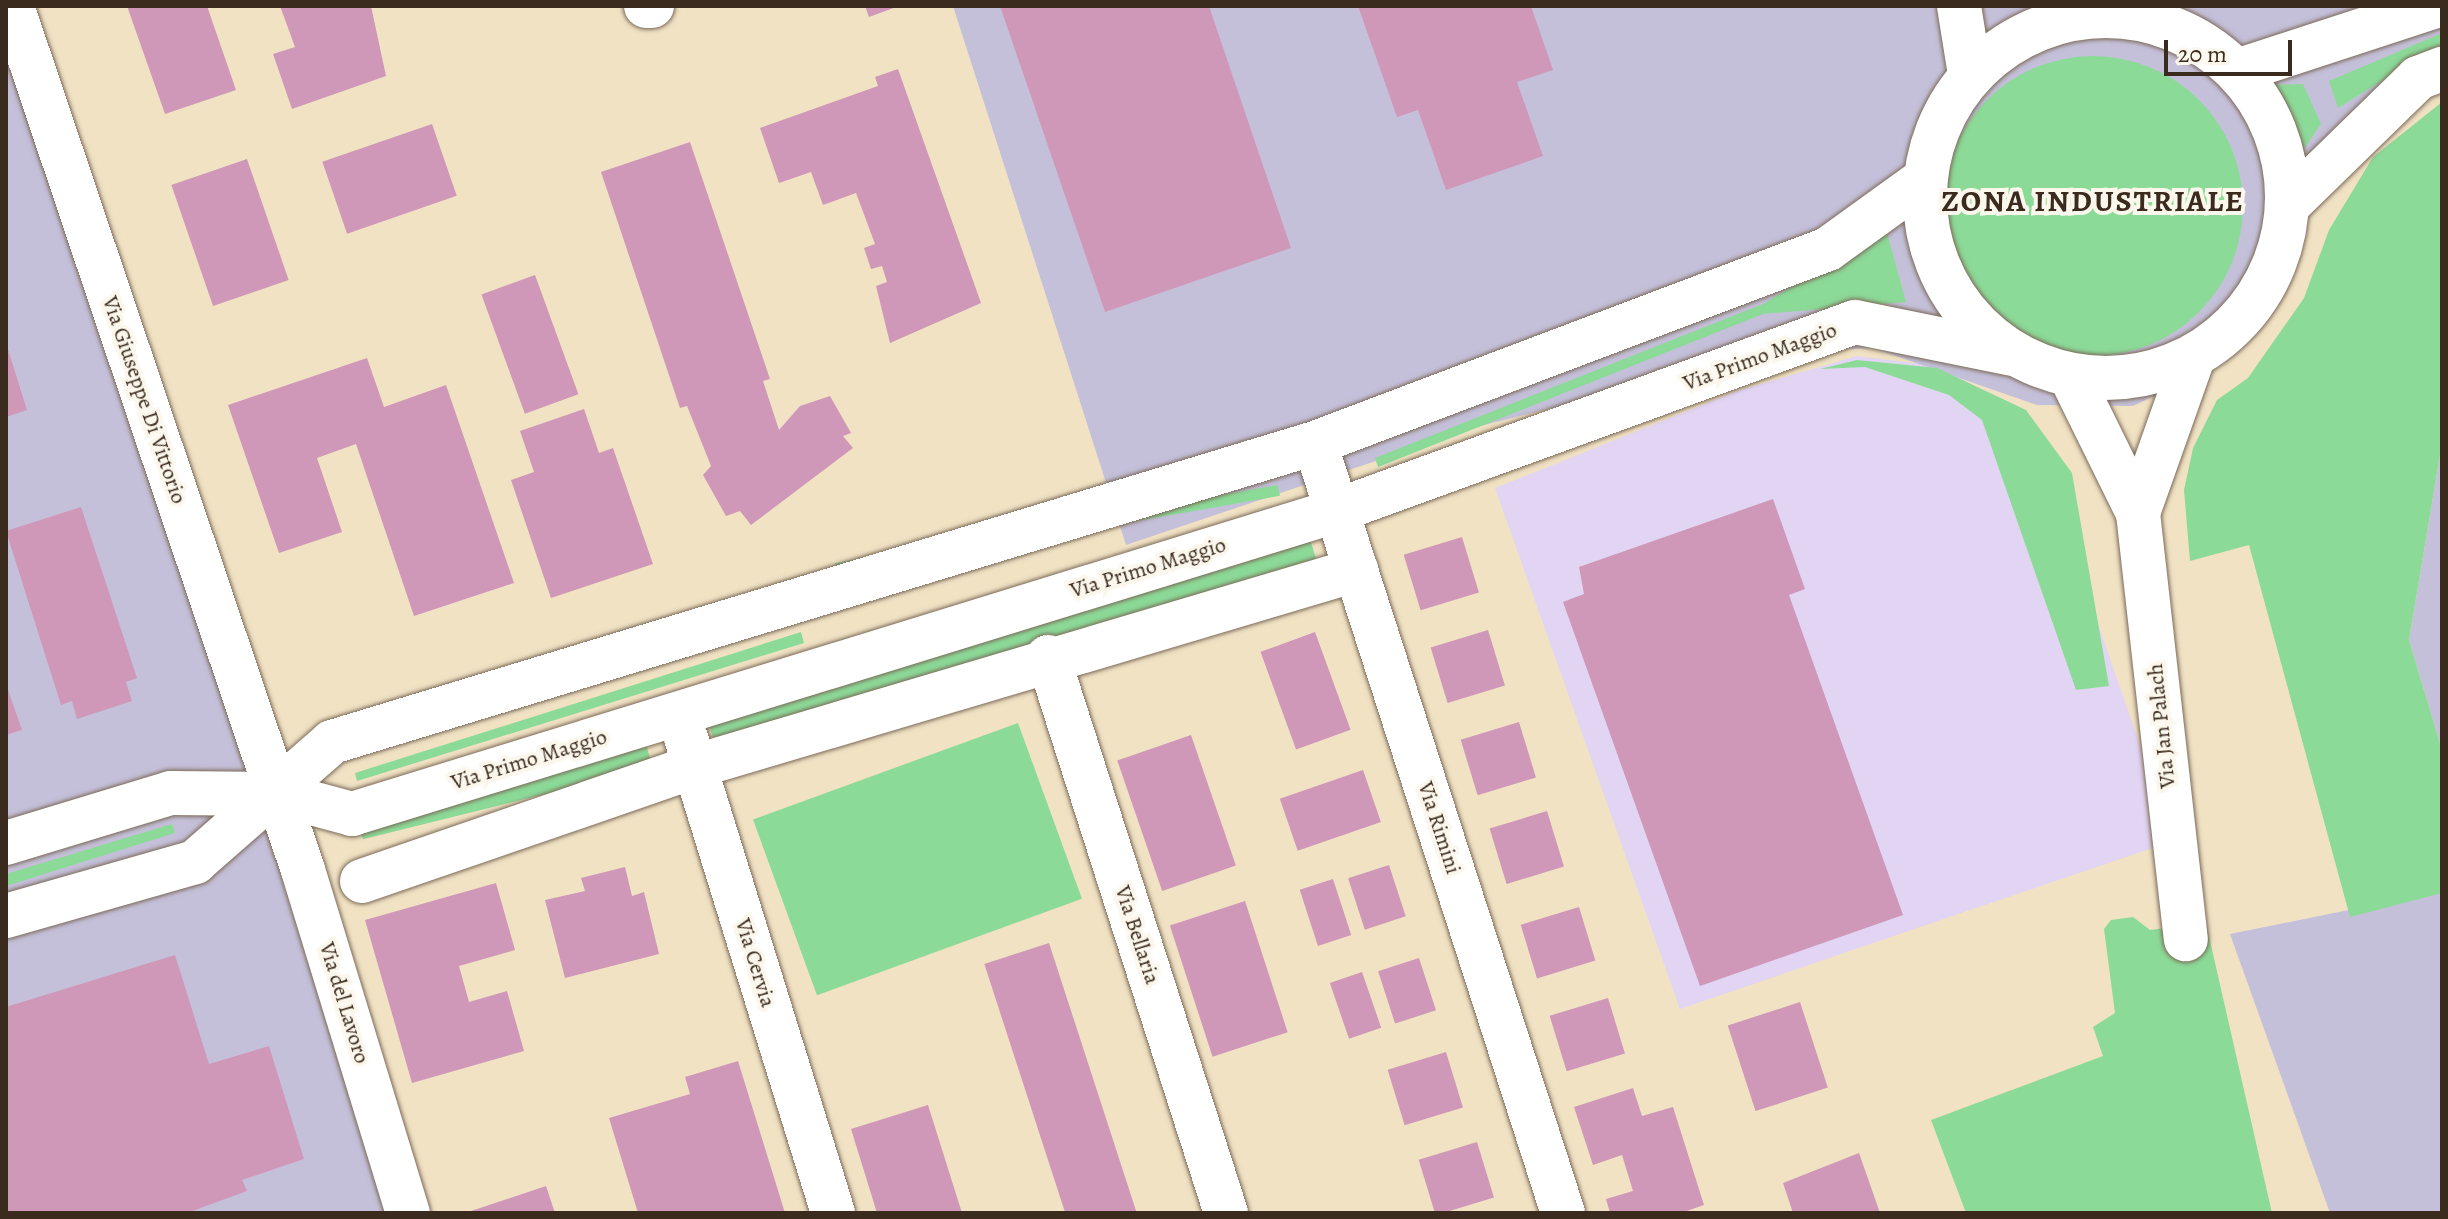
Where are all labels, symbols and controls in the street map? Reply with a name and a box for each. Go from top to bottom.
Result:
scale bar [2168,24,2296,74]
text: 20 m [2178,38,2227,70]
district label: ZONA INDUSTRIALE [1941,183,2245,219]
street label: Via Giuseppe Di Vittorio [96,293,192,507]
street label: Via Primo Maggio [1680,317,1840,397]
street label: Via Primo Maggio [1067,532,1229,604]
street label: Via Jan Palach [2142,662,2182,790]
street label: Via Primo Maggio [448,724,610,796]
street label: Via Rimini [1412,778,1466,878]
street label: Via Bellaria [1109,882,1165,988]
street label: Via Cervia [729,915,781,1011]
street label: Via del Lavoro [313,939,375,1067]

